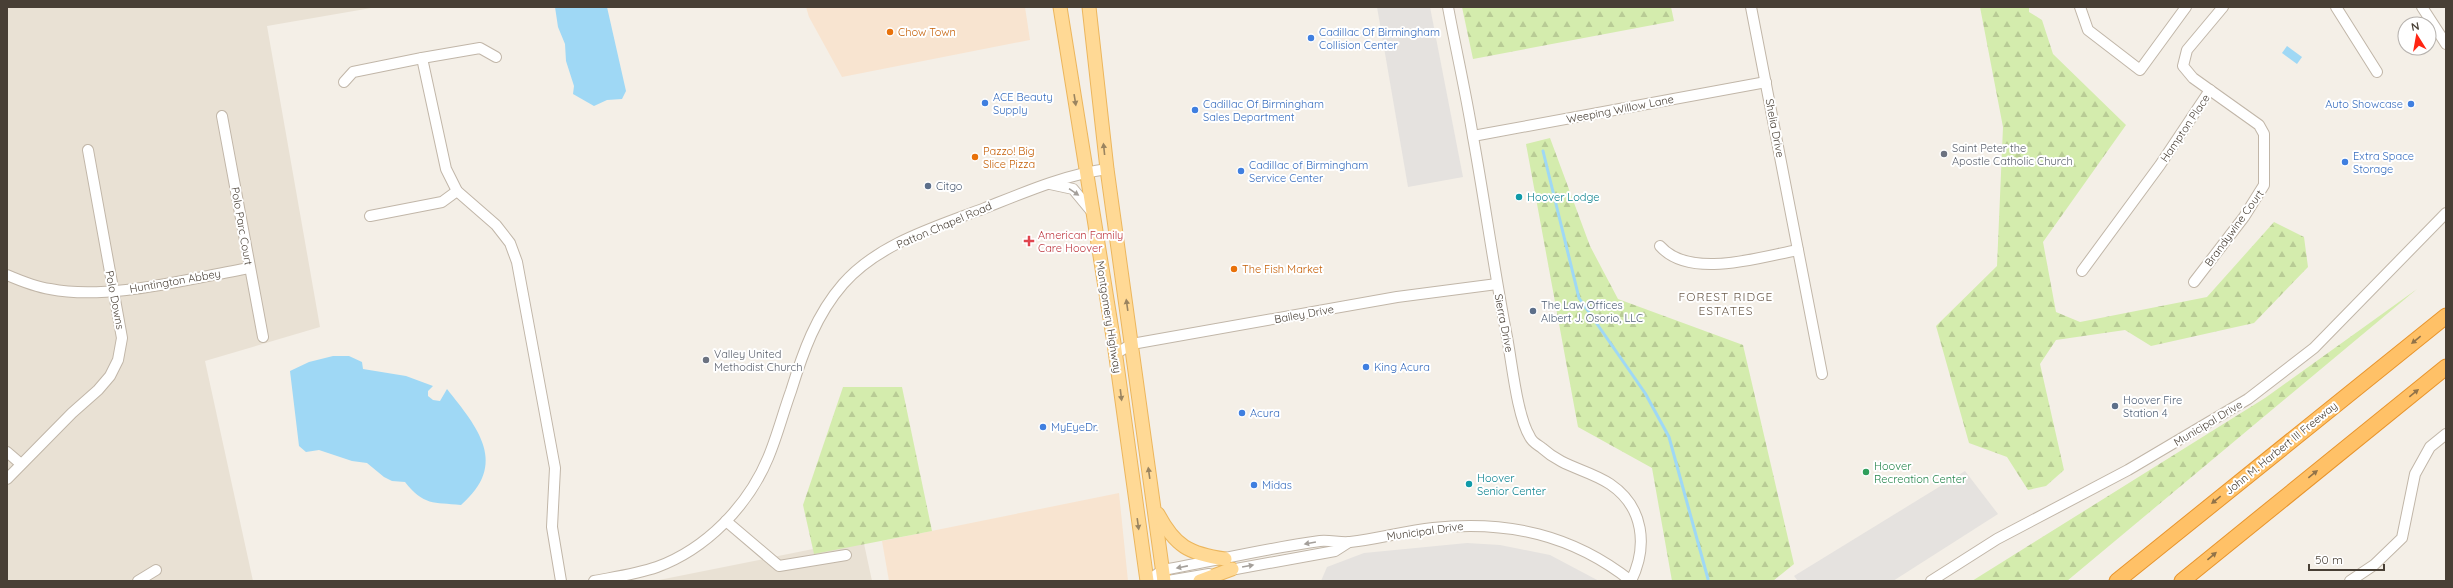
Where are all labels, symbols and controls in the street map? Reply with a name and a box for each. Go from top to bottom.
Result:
north arrow [2397,16,2437,56]
text: N [2410,19,2420,34]
place label: Chow Town [898,25,956,39]
place label: Cadillac Of Birmingham Collision Center [1319,25,1440,52]
marker: Chow Town [885,27,895,37]
marker: Cadillac Of Birmingham Collision Center [1306,33,1316,43]
place label: ACE Beauty Supply [993,90,1053,117]
street label: Hampton Place [2157,91,2213,165]
street label: Weeping Willow Lane [1565,92,1675,126]
one-way arrow [1072,94,1078,106]
place label: Cadillac Of Birmingham Sales Department [1203,97,1324,124]
street label: Shelia Drive [1762,97,1788,159]
place label: Auto Showcase [2325,97,2403,111]
marker: ACE Beauty Supply [980,98,990,108]
marker: Auto Showcase [2406,99,2416,109]
marker: Cadillac Of Birmingham Sales Department [1190,105,1200,115]
place label: Saint Peter the Apostle Catholic Church [1952,141,2073,168]
one-way arrow [1101,143,1108,155]
place label: Pazzo! Big Slice Pizza [983,144,1035,171]
marker: Saint Peter the Apostle Catholic Church [1939,149,1949,159]
place label: Extra Space Storage [2353,149,2414,176]
marker: Pazzo! Big Slice Pizza [970,152,980,162]
marker: Extra Space Storage [2340,157,2350,167]
place label: Cadillac of Birmingham Service Center [1249,158,1368,185]
marker: Cadillac of Birmingham Service Center [1236,166,1246,176]
place label: Citgo [936,179,963,193]
marker: Citgo [923,181,933,191]
street label: Polo Parc Court [228,186,256,266]
street label: Brandywine Court [2201,187,2267,269]
one-way arrow [1068,188,1080,195]
place label: Hoover Lodge [1527,190,1599,204]
marker: Hoover Lodge [1514,192,1524,202]
street label: Patton Chapel Road [894,199,994,251]
place label: American Family Care Hoover [1038,228,1123,255]
marker: American Family Care Hoover [1023,235,1035,247]
street label: Montgomery Highway [1093,260,1125,374]
place label: The Fish Market [1242,262,1323,276]
marker: The Fish Market [1229,264,1239,274]
street label: Huntington Abbey [128,266,222,296]
street label: Polo Downs [102,269,128,331]
district label: FOREST RIDGE ESTATES [1679,289,1773,318]
street label: Sierra Drive [1491,293,1517,353]
place label: The Law Offices Albert J. Osorio, LLC [1541,298,1643,325]
one-way arrow [1124,299,1130,311]
street label: Bailey Drive [1273,302,1335,326]
marker: The Law Offices Albert J. Osorio, LLC [1528,306,1538,316]
one-way arrow [2410,336,2421,345]
place label: Valley United Methodist Church [714,347,802,374]
marker: Valley United Methodist Church [701,355,711,365]
place label: King Acura [1374,360,1430,374]
marker: King Acura [1361,362,1371,372]
one-way arrow [2409,388,2420,397]
one-way arrow [1117,389,1124,401]
place label: Hoover Fire Station 4 [2123,393,2182,420]
street label: Municipal Drive [2171,397,2245,449]
street label: John M. Harbert III Freeway [2222,398,2340,498]
marker: Hoover Fire Station 4 [2110,401,2120,411]
place label: Acura [1250,406,1280,420]
marker: Acura [1237,408,1247,418]
place label: MyEyeDr. [1051,420,1098,434]
marker: MyEyeDr. [1038,422,1048,432]
place label: Hoover Recreation Center [1874,459,1967,486]
one-way arrow [1146,467,1152,479]
marker: Hoover Recreation Center [1861,467,1871,477]
one-way arrow [2307,470,2318,478]
place label: Hoover Senior Center [1477,471,1547,498]
place label: Midas [1262,478,1292,492]
marker: Hoover Senior Center [1464,479,1474,489]
marker: Midas [1249,480,1259,490]
one-way arrow [2210,496,2221,505]
one-way arrow [1135,517,1141,530]
street label: Municipal Drive [1386,519,1464,543]
one-way arrow [1304,540,1316,546]
scale bar [2309,546,2384,572]
one-way arrow [2207,552,2217,560]
text: 50 m [2315,552,2343,567]
one-way arrow [1242,563,1254,569]
one-way arrow [1176,564,1188,570]

